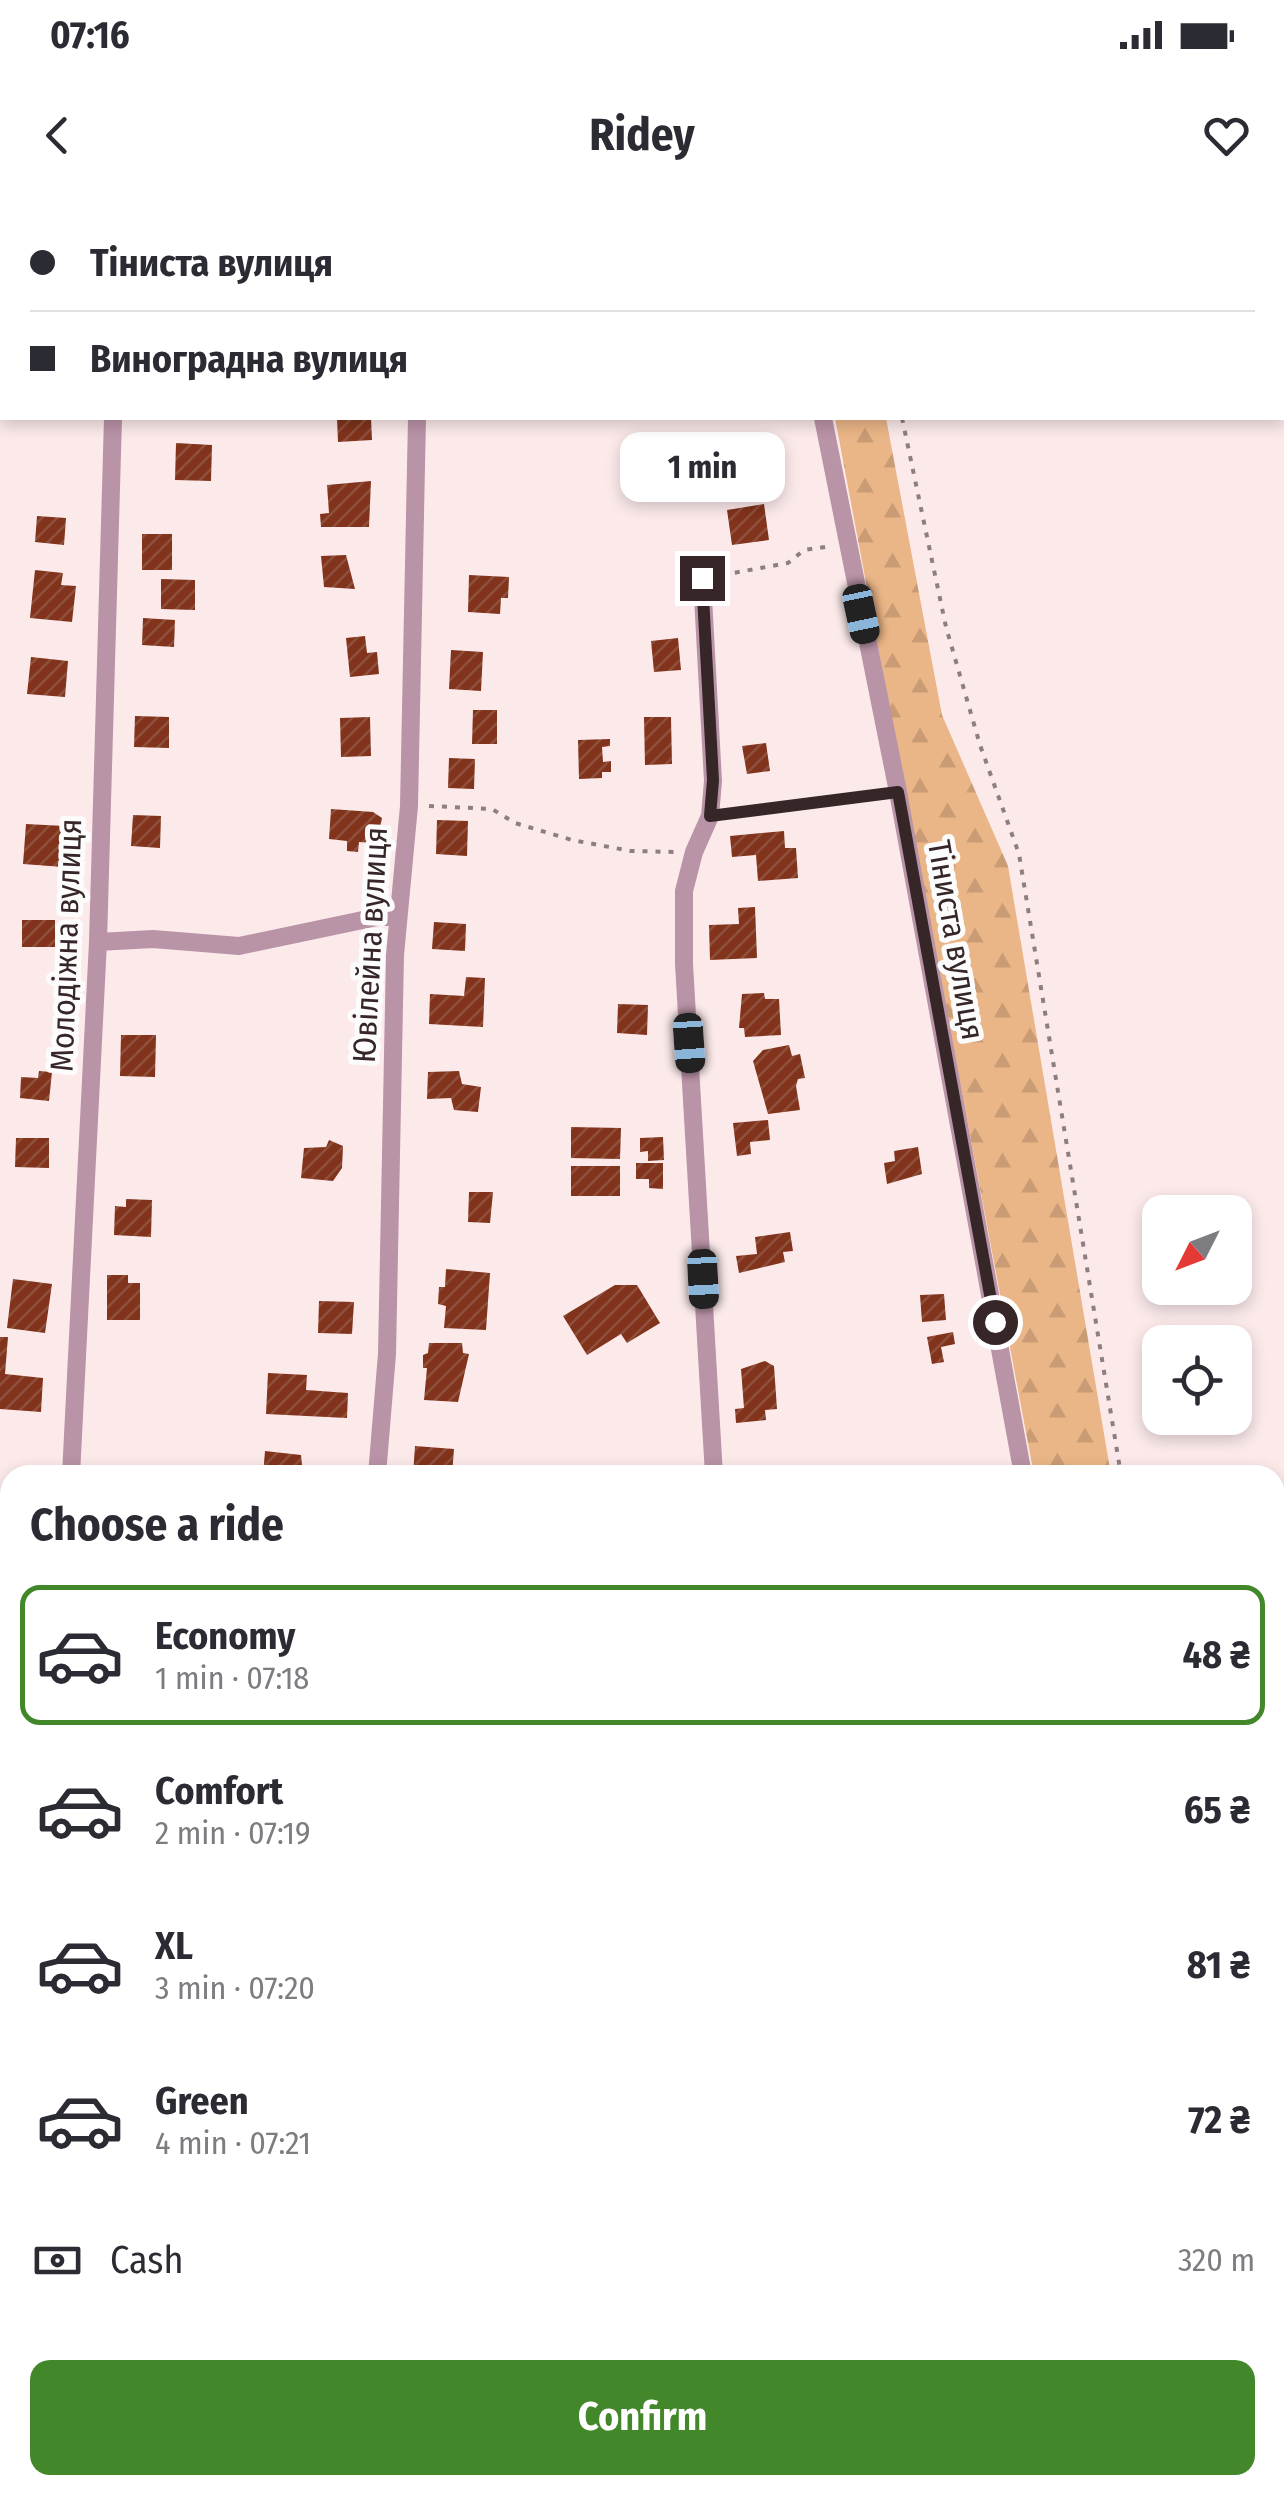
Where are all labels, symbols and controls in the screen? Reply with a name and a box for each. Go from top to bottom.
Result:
text: 07:16 [50,12,130,58]
icon: back [30,108,85,163]
text: Ridey [589,108,695,162]
icon: heart [1199,108,1254,163]
text: Тіниста вулиця [90,240,333,286]
text: Виноградна вулиця [90,336,408,382]
callout: 1 min [620,433,784,503]
text: 1 min [668,448,737,486]
route end [680,556,725,601]
car [840,582,882,646]
street label: Молодіжна вулиця [43,818,89,1072]
street label: Ювілейна вулиця [345,826,395,1064]
street label: Тіниста вулиця [920,837,992,1043]
car [672,1012,706,1074]
north arrow [1142,1195,1252,1305]
map controls [1142,1195,1252,1435]
car [686,1248,720,1310]
route start [973,1300,1018,1345]
button: locate [1142,1325,1252,1435]
text: Choose a ride [30,1498,284,1552]
icon: car [35,1610,125,1700]
text: Economy [155,1613,295,1659]
text: 48 ₴ [1182,1632,1250,1678]
text: 1 min · 07:18 [155,1659,309,1697]
icon: car [35,1765,125,1855]
text: Comfort [155,1768,283,1814]
text: 65 ₴ [1184,1787,1250,1833]
text: 2 min · 07:19 [155,1814,311,1852]
icon: car [35,1920,125,2010]
text: XL [155,1923,193,1969]
text: 81 ₴ [1187,1942,1250,1988]
text: 3 min · 07:20 [155,1969,315,2007]
icon: car [35,2075,125,2165]
text: Green [155,2078,249,2124]
text: 72 ₴ [1188,2097,1250,2143]
text: 4 min · 07:21 [155,2124,311,2162]
icon: cash [30,2233,85,2288]
text: Cash [110,2237,184,2283]
text: 320 m [1178,2241,1255,2279]
button: Confirm [30,2360,1255,2475]

